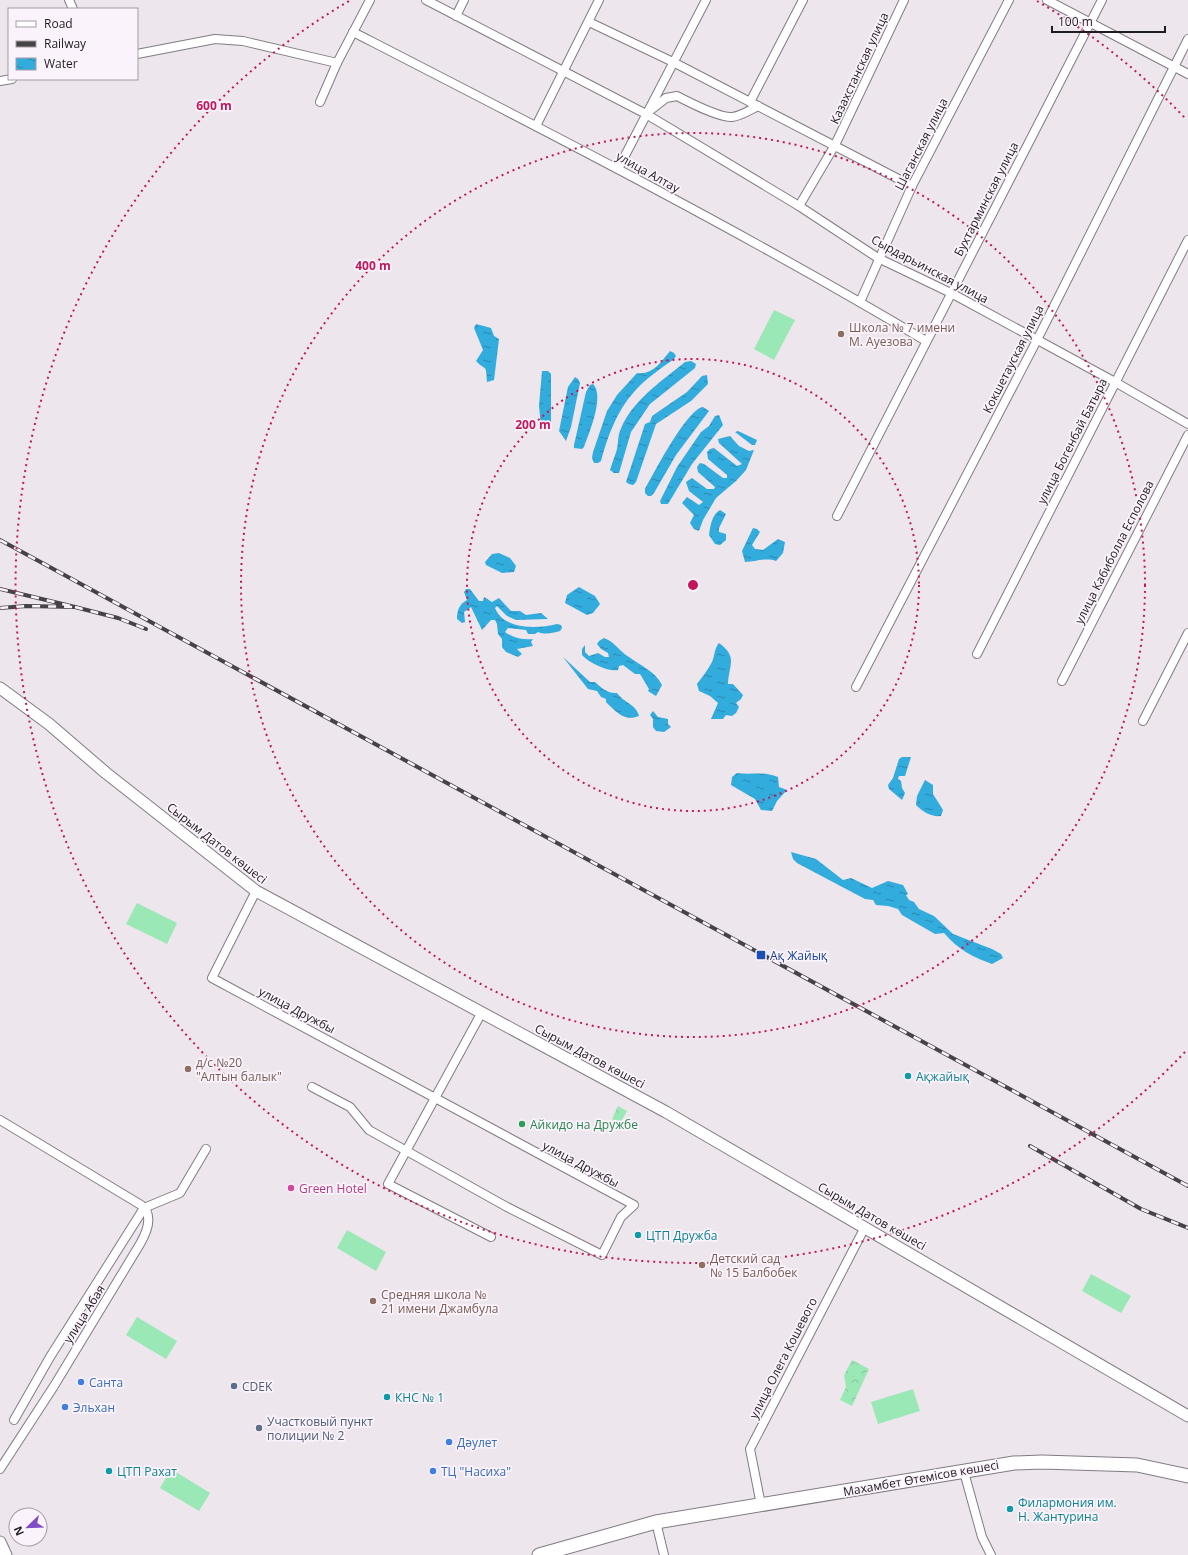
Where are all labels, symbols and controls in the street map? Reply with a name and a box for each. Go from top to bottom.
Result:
legend [8,8,138,80]
scale bar [1052,8,1165,34]
street label: Казахстанская улица [826,9,892,127]
text: 100 m [1058,13,1093,30]
text: Road [44,15,73,32]
text: Railway [44,35,87,52]
text: Water [44,55,78,72]
street label: Шаганская улица [890,95,952,193]
text: 600 m [196,97,232,114]
street label: Бухтарминская улица [950,139,1022,259]
street label: улица Алтау [613,147,684,197]
street label: Сырдарьинская улица [868,231,992,307]
text: 400 m [355,257,391,274]
street label: Кокшетауская улица [978,302,1048,416]
place label: Школа № 7 имени М. Ауезова [849,319,955,350]
marker: Школа № 7 имени М. Ауезова [836,329,846,339]
street label: улица Богенбай Батыра [1033,375,1111,507]
text: 200 m [515,416,551,433]
street label: улица Кабиболла Есполова [1070,477,1158,627]
centre of rings [686,578,700,592]
street label: Сырым Датов көшесі [163,799,271,887]
place label: Ақ Жайық [770,947,828,964]
marker: Ақ Жайық [755,949,767,961]
street label: улица Дружбы [256,983,338,1037]
street label: Сырым Датов көшесі [532,1020,648,1092]
place label: д/с №20 "Алтын балык" [196,1054,282,1085]
marker: д/с №20 "Алтын балык" [183,1064,193,1074]
place label: Ақжайық [916,1068,969,1085]
marker: Ақжайық [903,1071,913,1081]
place label: Айкидо на Дружбе [530,1116,638,1133]
marker: Айкидо на Дружбе [517,1119,527,1129]
street label: улица Дружбы [540,1137,622,1191]
street label: Сырым Датов көшесі [815,1178,929,1254]
place label: Green Hotel [299,1180,367,1197]
marker: Green Hotel [286,1183,296,1193]
place label: ЦТП Дружба [646,1227,718,1244]
marker: ЦТП Дружба [633,1230,643,1240]
place label: Детский сад № 15 Балбобек [710,1250,798,1281]
marker: Детский сад № 15 Балбобек [697,1260,707,1270]
street label: улица Абая [59,1282,109,1346]
place label: Средняя школа № 21 имени Джамбула [381,1286,499,1317]
street label: улица Олега Кошевого [745,1294,821,1422]
marker: Средняя школа № 21 имени Джамбула [368,1296,378,1306]
place label: Санта [89,1374,123,1391]
marker: Санта [76,1377,86,1387]
place label: CDEK [242,1378,273,1395]
marker: CDEK [229,1381,239,1391]
place label: КНС № 1 [395,1389,444,1406]
marker: КНС № 1 [382,1392,392,1402]
place label: Эльхан [73,1399,115,1416]
marker: Эльхан [60,1402,70,1412]
place label: Участковый пункт полиции № 2 [267,1413,373,1444]
marker: Участковый пункт полиции № 2 [254,1423,264,1433]
place label: Дәулет [457,1434,498,1451]
marker: Дәулет [444,1437,454,1447]
street label: Махамбет Өтемісов көшесі [842,1456,1000,1500]
place label: ЦТП Рахат [117,1463,177,1480]
place label: ТЦ "Насиха" [441,1463,511,1480]
marker: ЦТП Рахат [104,1466,114,1476]
marker: ТЦ "Насиха" [428,1466,438,1476]
place label: Филармония им. Н. Жантурина [1018,1494,1117,1525]
marker: Филармония им. Н. Жантурина [1005,1504,1015,1514]
north arrow [8,1507,48,1547]
text: N [10,1524,27,1538]

